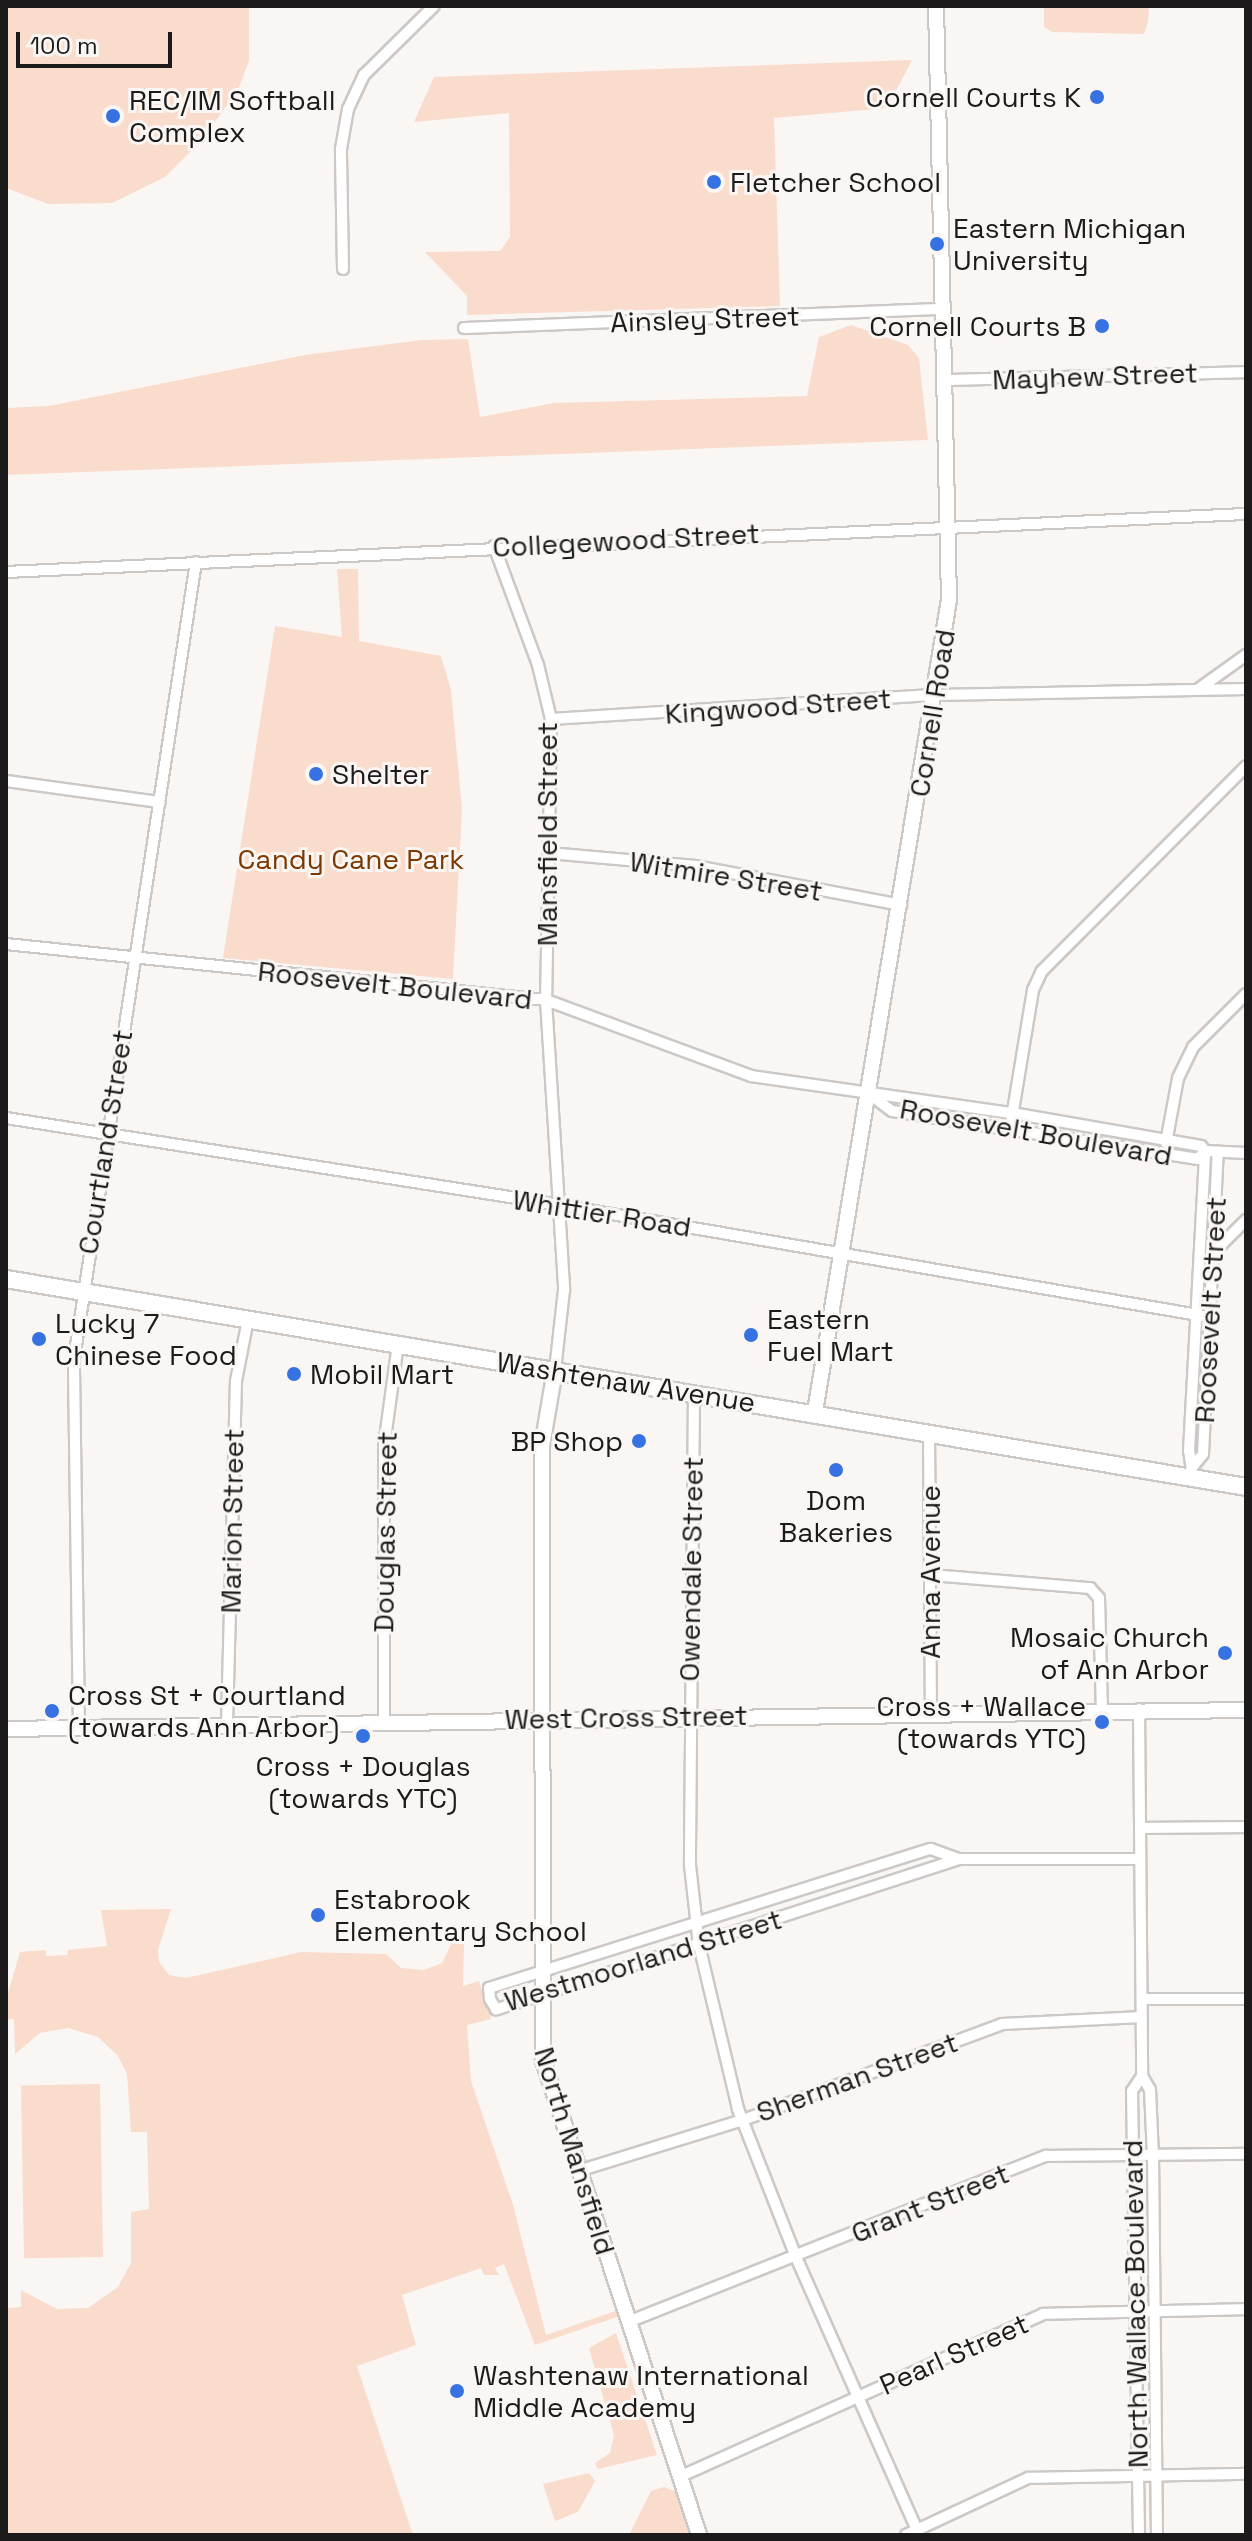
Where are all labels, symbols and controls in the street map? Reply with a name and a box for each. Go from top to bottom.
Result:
scale bar [20,16,176,66]
text: 100 m [30,30,98,61]
place label: Cornell Courts K [866,80,1081,114]
place label: REC/IM Softball Complex [129,83,336,149]
marker: Cornell Courts K [1088,88,1106,106]
marker: REC/IM Softball Complex [104,107,122,125]
place label: Fletcher School [730,165,941,199]
marker: Fletcher School [705,173,723,191]
place label: Eastern Michigan University [953,211,1186,277]
marker: Eastern Michigan University [928,235,946,253]
street label: Ainsley Street [610,299,800,339]
place label: Cornell Courts B [869,309,1086,343]
marker: Cornell Courts B [1093,317,1111,335]
street label: Mayhew Street [992,356,1198,396]
street label: Collegewood Street [492,516,760,564]
street label: Cornell Road [902,627,962,799]
street label: Kingwood Street [664,681,892,731]
street label: Mansfield Street [530,722,564,946]
place label: Shelter [332,757,429,791]
marker: Shelter [307,765,325,783]
park label: Candy Cane Park [238,842,464,876]
street label: Witmire Street [627,844,825,908]
street label: Roosevelt Boulevard [256,954,534,1016]
street label: Courtland Street [71,1027,139,1257]
street label: Roosevelt Boulevard [897,1092,1175,1172]
street label: Whittier Road [510,1182,694,1244]
street label: Roosevelt Street [1187,1196,1233,1424]
place label: Eastern Fuel Mart [767,1302,894,1368]
place label: Lucky 7 Chinese Food [55,1306,237,1372]
marker: Eastern Fuel Mart [742,1326,760,1344]
marker: Lucky 7 Chinese Food [30,1330,48,1348]
street label: Washtenaw Avenue [494,1345,758,1419]
place label: Mobil Mart [310,1357,454,1391]
marker: Mobil Mart [285,1365,303,1383]
place label: BP Shop [511,1424,623,1458]
street label: Marion Street [214,1428,250,1614]
street label: Douglas Street [366,1431,404,1633]
marker: BP Shop [630,1432,648,1450]
street label: Owendale Street [672,1456,710,1682]
marker: Dom Bakeries [827,1461,845,1479]
place label: Dom Bakeries [779,1483,893,1549]
street label: Anna Avenue [913,1485,947,1659]
place label: Mosaic Church of Ann Arbor [1010,1620,1209,1686]
marker: Mosaic Church of Ann Arbor [1216,1644,1234,1662]
place label: Cross St + Courtland (towards Ann Arbor) [68,1678,346,1744]
place label: Cross + Wallace (towards YTC) [876,1689,1086,1755]
street label: West Cross Street [504,1698,748,1736]
marker: Cross St + Courtland (towards Ann Arbor) [43,1702,61,1720]
marker: Cross + Wallace (towards YTC) [1093,1713,1111,1731]
marker: Cross + Douglas (towards YTC) [354,1727,372,1745]
place label: Cross + Douglas (towards YTC) [255,1749,471,1815]
place label: Estabrook Elementary School [334,1882,587,1948]
street label: Westmoorland Street [500,1902,786,2018]
marker: Estabrook Elementary School [309,1906,327,1924]
street label: Sherman Street [752,2025,962,2129]
street label: North Mansfield [527,2043,623,2259]
street label: North Wallace Boulevard [1115,2139,1155,2469]
street label: Grant Street [846,2156,1014,2250]
street label: Pearl Street [874,2306,1034,2402]
place label: Washtenaw International Middle Academy [473,2358,809,2424]
marker: Washtenaw International Middle Academy [448,2382,466,2400]

